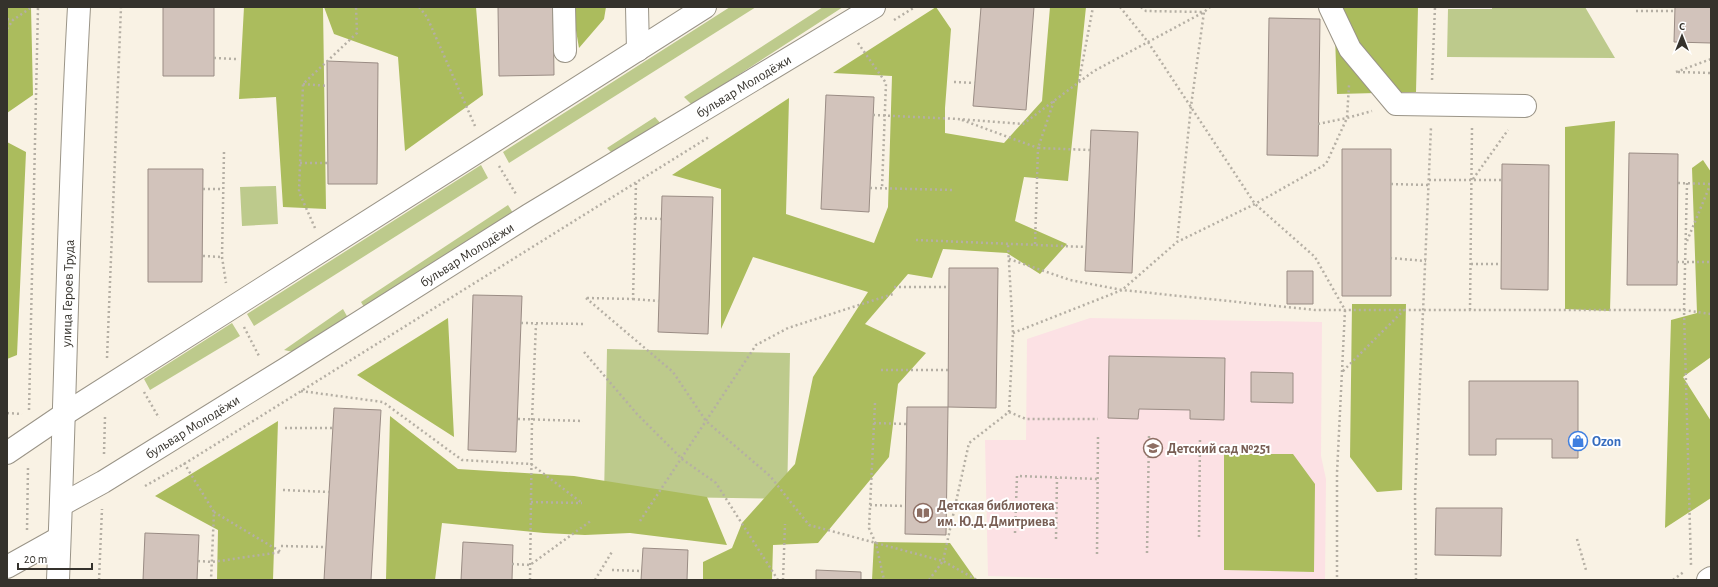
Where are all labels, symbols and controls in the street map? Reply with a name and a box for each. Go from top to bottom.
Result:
north arrow [1662,16,1702,56]
text: С [1679,21,1685,32]
street label: бульвар Молодёжи [694,53,794,120]
street label: бульвар Молодёжи [418,220,517,290]
street label: улица Героев Труда [60,239,77,348]
street label: бульвар Молодёжи [143,393,242,462]
shop icon: Ozon [1567,430,1589,452]
place label: Ozon [1592,435,1621,449]
school or university icon: Детский сад №251 [1142,437,1164,459]
place label: Детский сад №251 [1167,442,1271,456]
place label: Детская библиотека им. Ю.Д. Дмитриева [937,499,1056,529]
library icon: Детская библиотека им. Ю.Д. Дмитриева [912,502,934,524]
scale bar [18,545,92,571]
text: 20 m [24,553,47,565]

